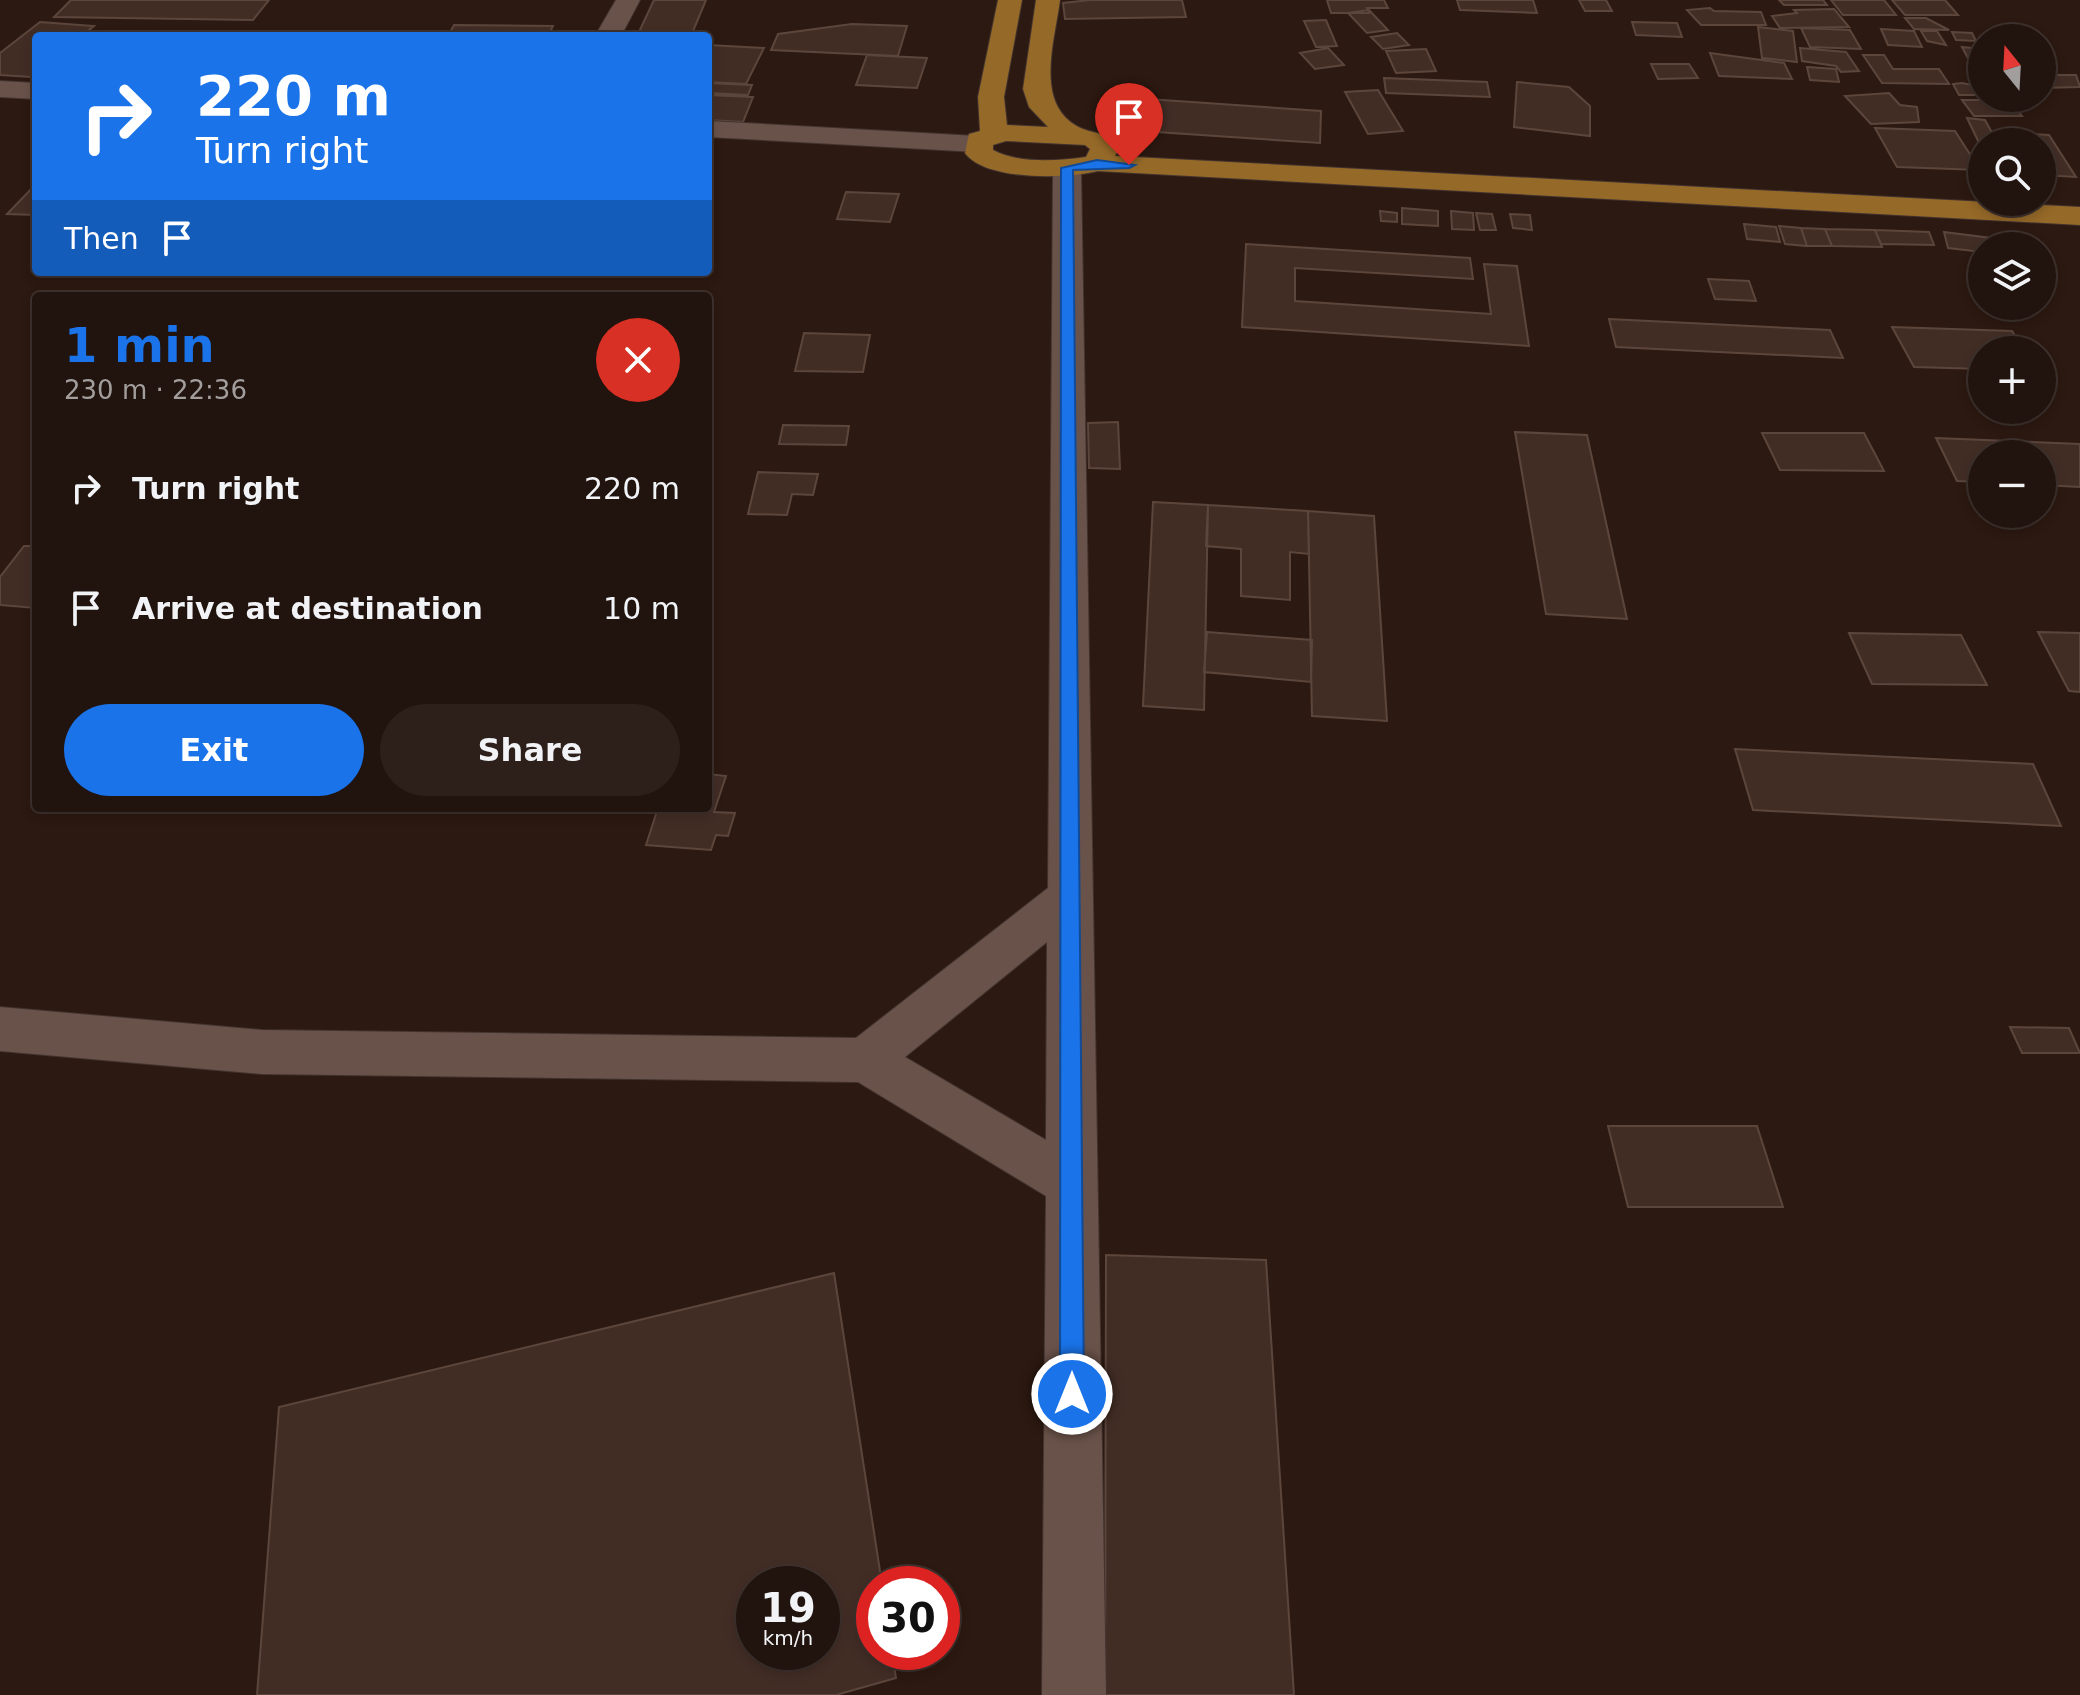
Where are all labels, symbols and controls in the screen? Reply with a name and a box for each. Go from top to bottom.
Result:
north arrow [1968,24,2056,112]
map controls [1968,24,2056,528]
text: 220 m [196,63,391,128]
icon: right [64,64,168,168]
pin [1095,83,1163,165]
icon: arrive [1107,95,1151,139]
button: search [1968,128,2056,216]
text: Turn right [196,130,368,171]
icon: arrive [155,216,199,260]
text: Then [64,221,139,256]
button: layers [1968,232,2056,320]
text: 1 min [64,317,215,373]
button: close [596,318,680,402]
button: + [1968,336,2056,424]
text: 230 m · 22:36 [64,375,247,405]
button: − [1968,440,2056,528]
icon: right [64,466,108,510]
text: Turn right [132,471,299,506]
text: 220 m [584,471,680,506]
icon: arrive [64,586,108,630]
text: Arrive at destination [132,591,483,626]
text: 10 m [603,591,680,626]
button: Exit [64,704,364,796]
button: Share [380,704,680,796]
position arrow [1030,1352,1114,1436]
speed limit sign: 30 [856,1566,960,1670]
text: 19 [760,1585,816,1631]
text: km/h [763,1626,813,1650]

